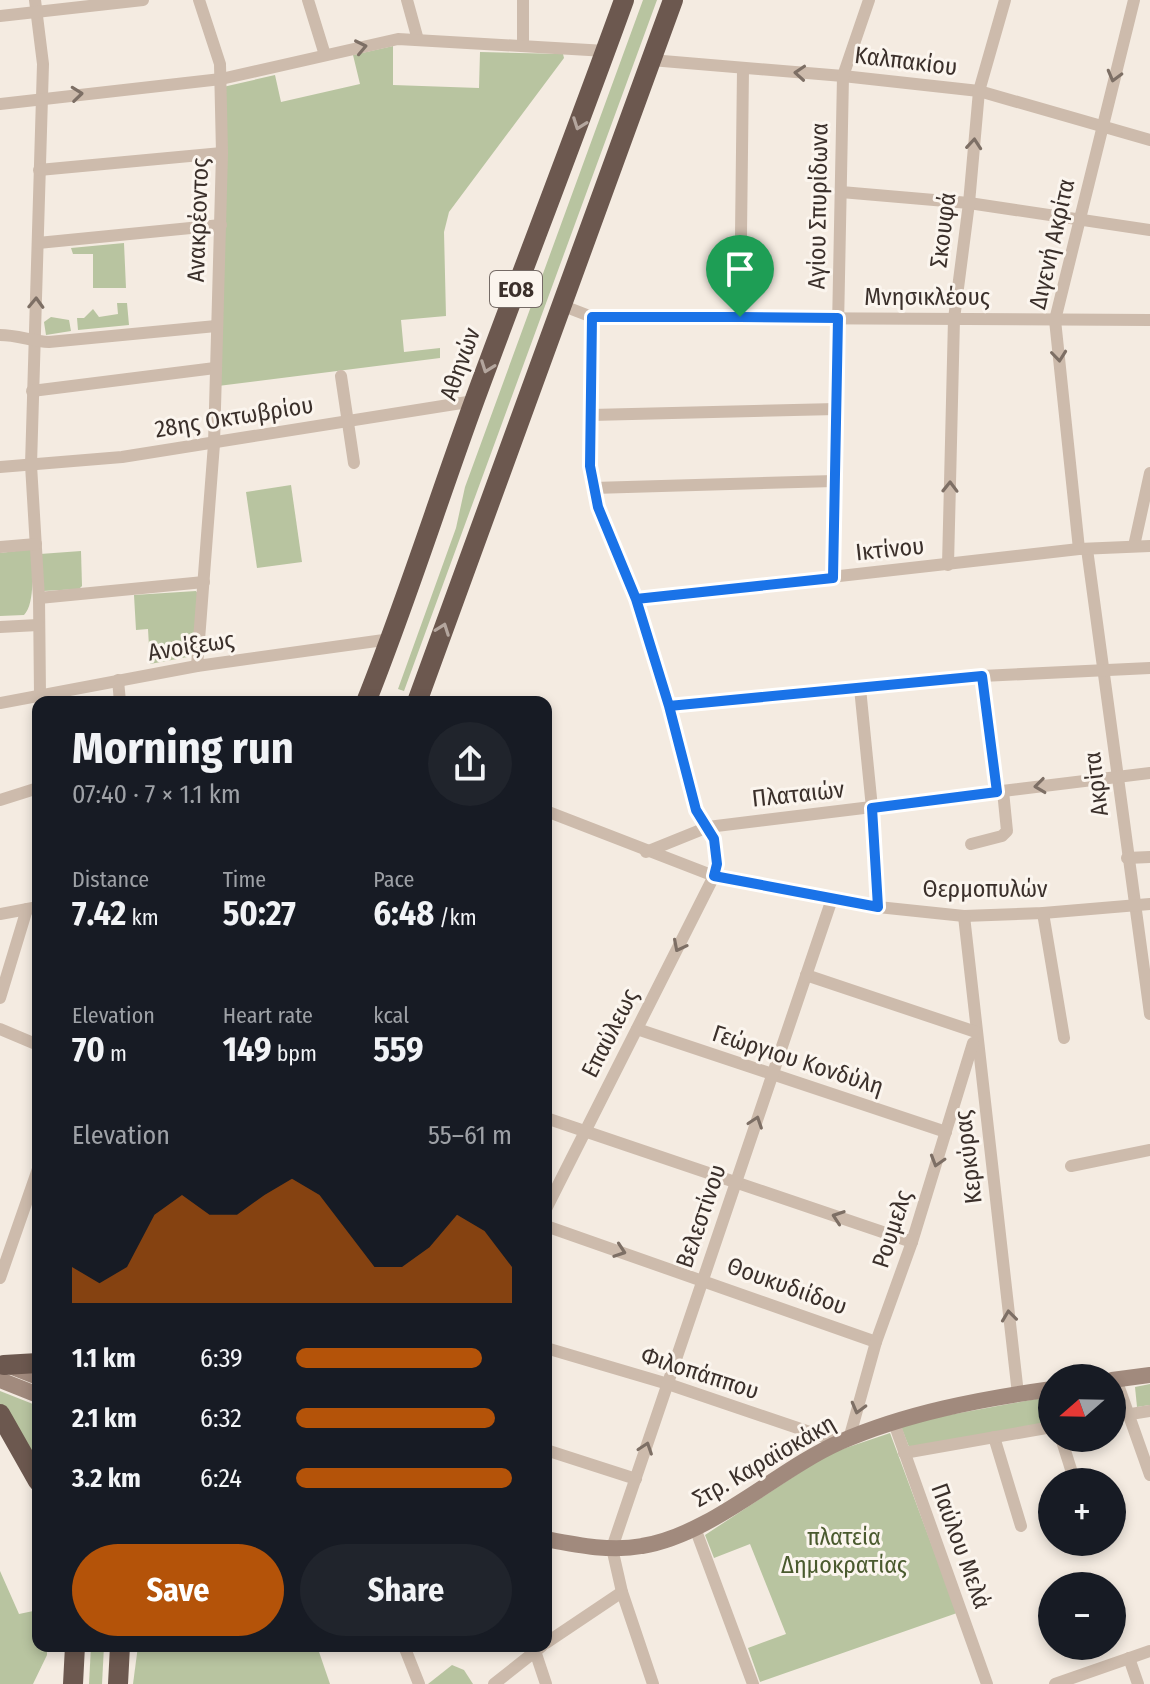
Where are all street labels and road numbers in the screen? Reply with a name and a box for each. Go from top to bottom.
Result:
street label: Καλπακίου [853,41,959,81]
street label: Αγίου Σπυρίδωνα [803,122,833,290]
street label: Ανακρέοντος [182,157,214,283]
street label: Διγενή Ακρίτα [1023,176,1081,312]
street label: Σκουφά [925,191,961,269]
road number: ΕΟ8 [490,271,542,307]
street label: Μνησικλέους [864,283,990,311]
street label: Αθηνών [434,323,486,404]
street label: 28ης Οκτωβρίου [153,391,315,443]
street label: Ικτίνου [854,531,926,567]
street label: Ανοίξεως [146,625,236,667]
street label: Ακρίτα [1078,750,1114,818]
street label: Πλαταιών [750,775,846,813]
street label: Θερμοπυλών [923,875,1048,903]
street label: Επαύλεως [576,984,644,1082]
street label: Γεώργιου Κονδύλη [709,1019,887,1101]
street label: Κερκύρας [948,1109,988,1205]
street label: Βελεστίνου [670,1161,732,1271]
street label: Ρουμελς [866,1187,918,1271]
street label: Θουκυδιίδου [723,1251,851,1321]
street label: Φιλοπάππου [638,1341,762,1405]
street label: Στρ. Καραϊσκάκη [688,1409,840,1513]
street label: Παύλου Μελά [925,1480,997,1612]

